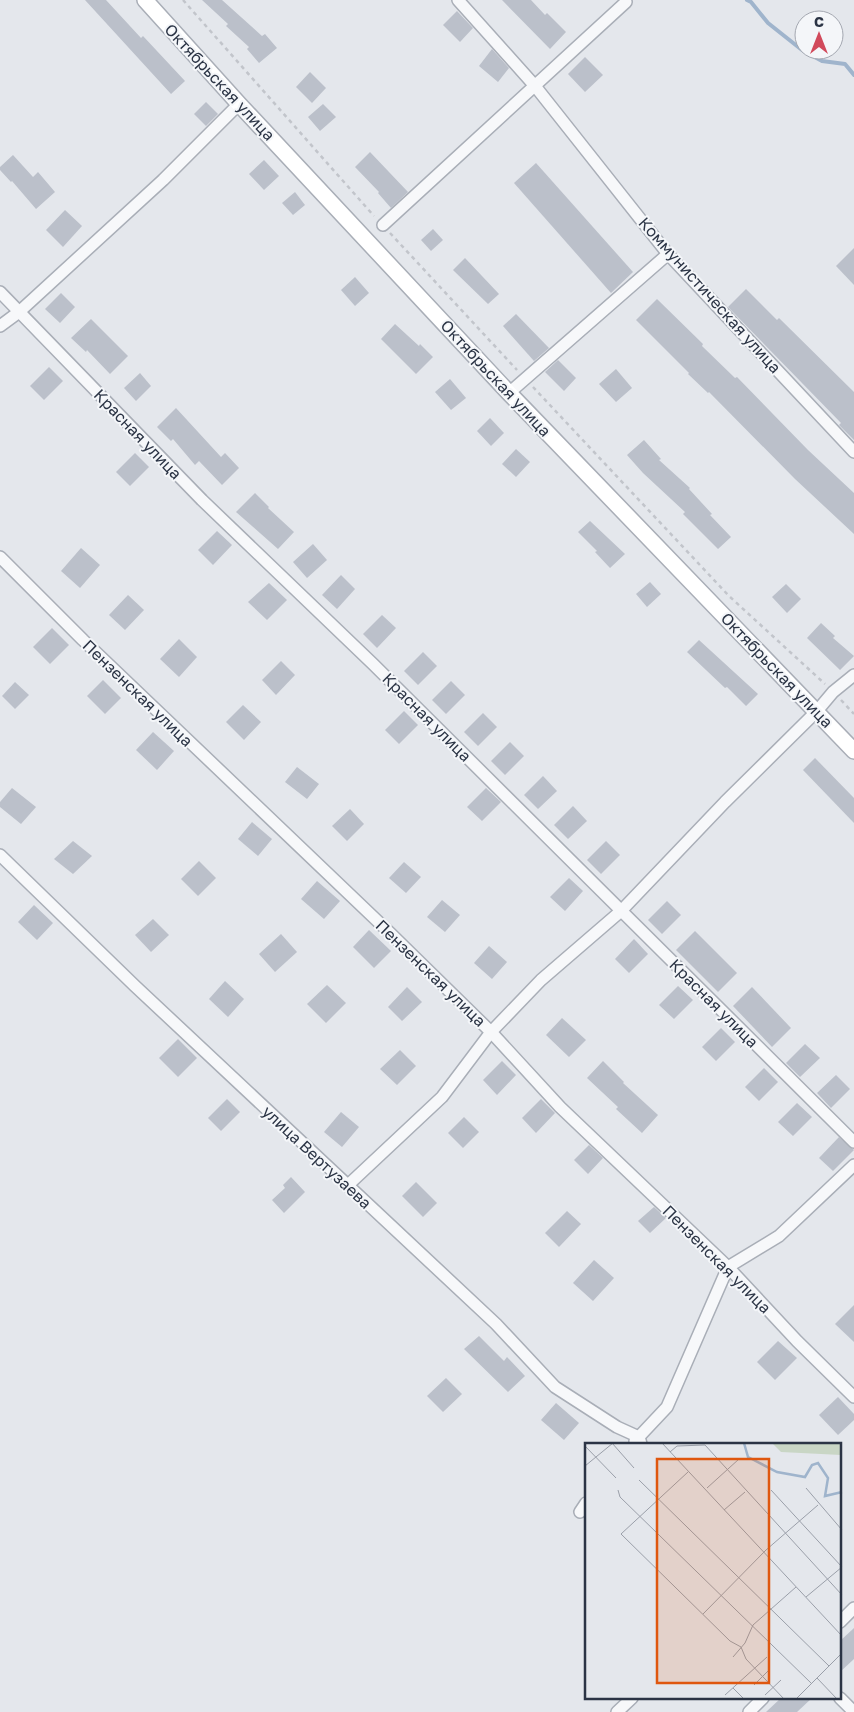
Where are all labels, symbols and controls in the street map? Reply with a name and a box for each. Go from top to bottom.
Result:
north arrow [794,10,844,60]
text: С [814,13,824,30]
street label: Октябрьская улица [161,19,279,145]
street label: Коммунистическая улица [635,213,785,377]
street label: Октябрьская улица [437,315,555,441]
street label: Красная улица [90,385,186,483]
street label: Октябрьская улица [717,608,837,732]
street label: Пензенская улица [79,635,197,751]
street label: Красная улица [378,668,476,766]
street label: Пензенская улица [372,915,490,1031]
street label: Красная улица [665,954,763,1052]
street label: улица Вертузаева [258,1101,376,1213]
street label: Пензенская улица [659,1201,775,1317]
inset map [585,1443,842,1700]

